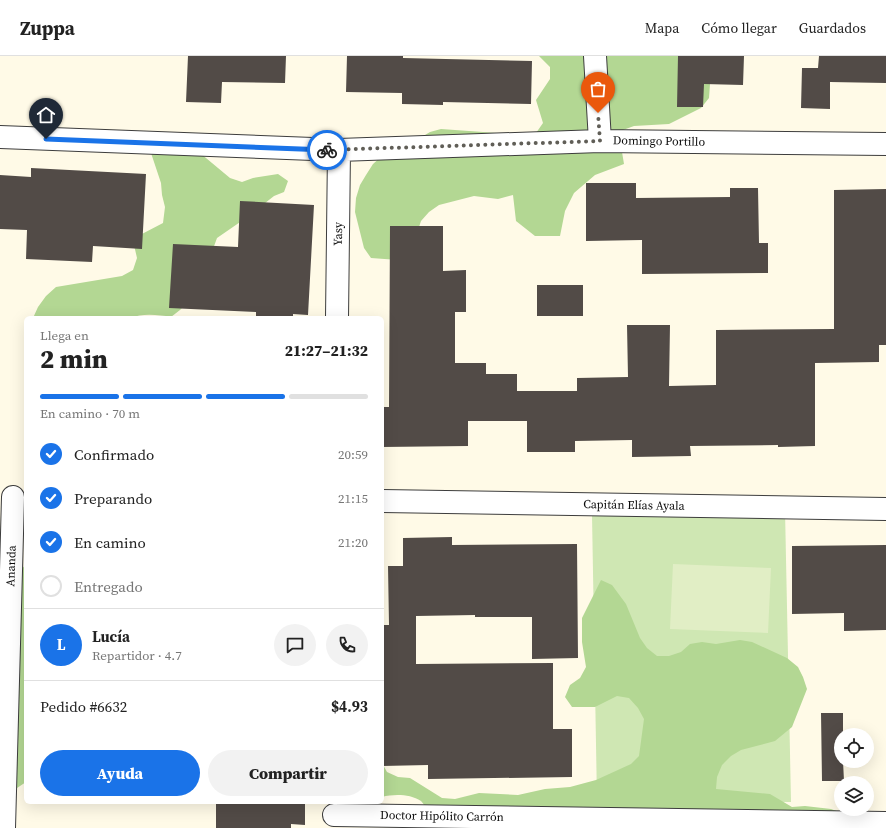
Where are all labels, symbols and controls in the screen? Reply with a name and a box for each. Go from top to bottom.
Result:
text: Zuppa [20,15,75,41]
text: Mapa [645,18,679,38]
text: Cómo llegar [701,18,777,38]
text: Guardados [799,18,866,38]
pin [581,72,615,113]
icon: bag [587,78,609,100]
pin [29,98,63,139]
icon: home [35,104,57,126]
courier [307,130,347,170]
street label: Domingo Portillo [613,132,706,150]
icon: bike [316,139,338,161]
street label: Yasy [330,221,346,246]
text: Llega en [40,327,89,344]
text: 21:27–21:32 [285,340,368,361]
text: 2 min [40,341,108,377]
text: En camino · 70 m [40,405,140,422]
icon: check [40,443,62,465]
text: Confirmado [74,444,154,465]
text: 20:59 [338,446,368,463]
icon: check [40,487,62,509]
text: Preparando [74,488,152,509]
text: 21:15 [338,490,368,507]
street label: Capitán Elías Ayala [583,496,686,514]
icon: check [40,531,62,553]
text: En camino [74,532,146,553]
text: 21:20 [338,534,368,551]
street label: Ananda [2,544,20,587]
text: Entregado [74,576,143,597]
button: chat [274,624,316,666]
button: phone [326,624,368,666]
text: Lucía [92,626,130,647]
text: L [57,634,65,655]
text: Repartidor · 4.7 [92,647,182,664]
text: Pedido #6632 [40,696,127,717]
text: $4.93 [331,696,368,717]
map controls [834,728,874,816]
button: locate [834,728,874,768]
button: Ayuda [40,750,200,796]
button: Compartir [208,750,368,796]
button: layers [834,776,874,816]
street label: Doctor Hipólito Carrón [380,807,504,825]

